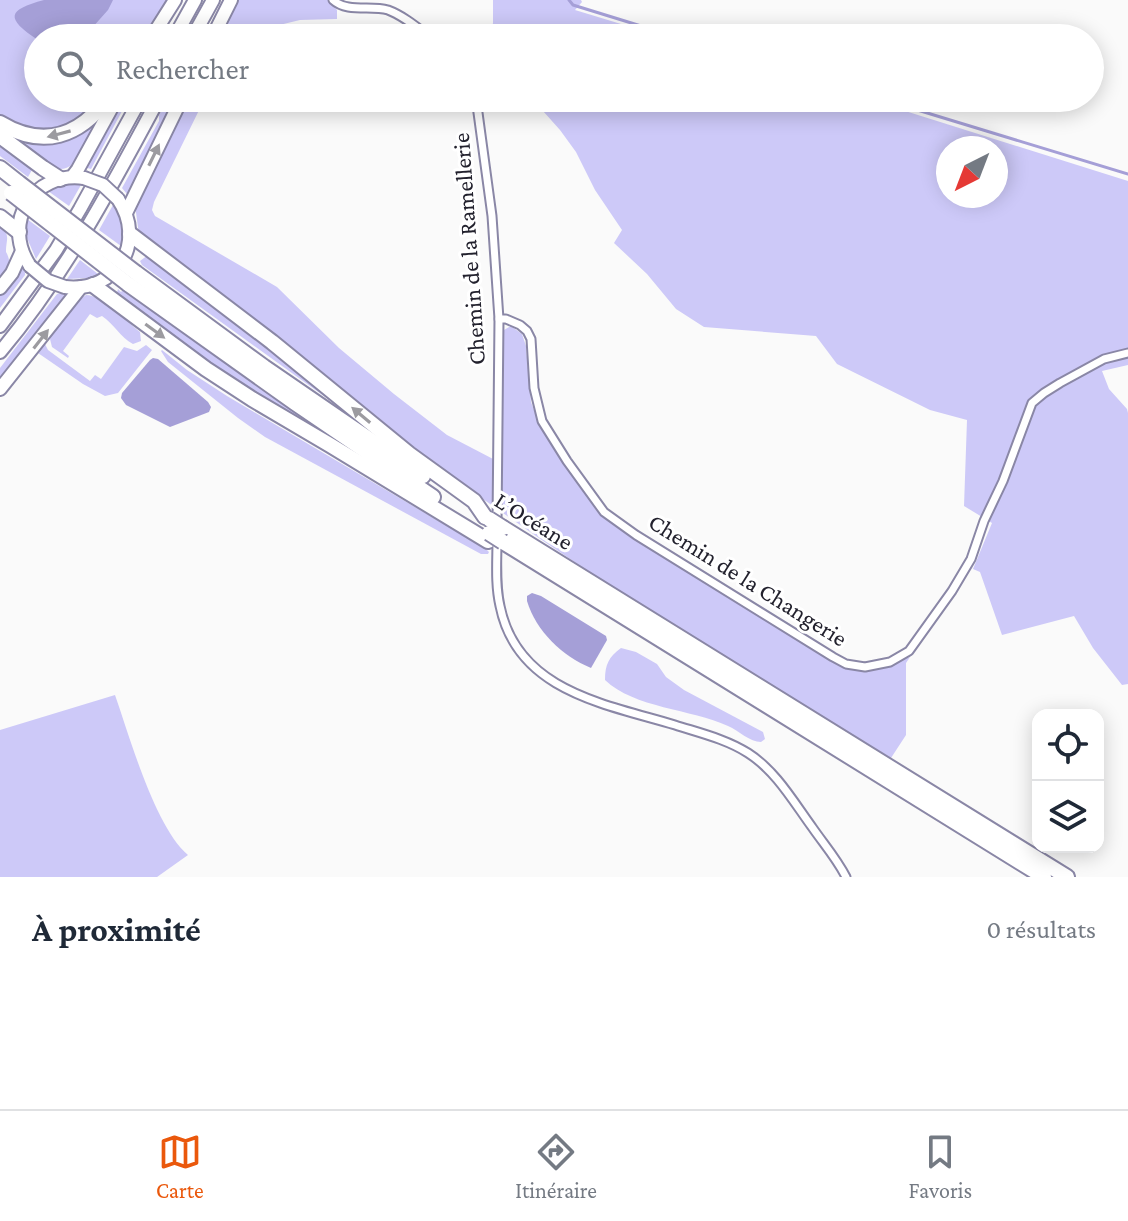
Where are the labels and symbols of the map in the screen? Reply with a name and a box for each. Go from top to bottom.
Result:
one-way arrow [47,128,72,140]
street label: Chemin de la Ramellerie [447,132,490,366]
north arrow [936,136,1008,208]
one-way arrow [147,144,161,167]
one-way arrow [145,323,166,339]
one-way arrow [32,329,48,349]
one-way arrow [351,407,371,424]
street label: L’Océane [490,486,578,555]
street label: Chemin de la Changerie [644,508,852,652]

